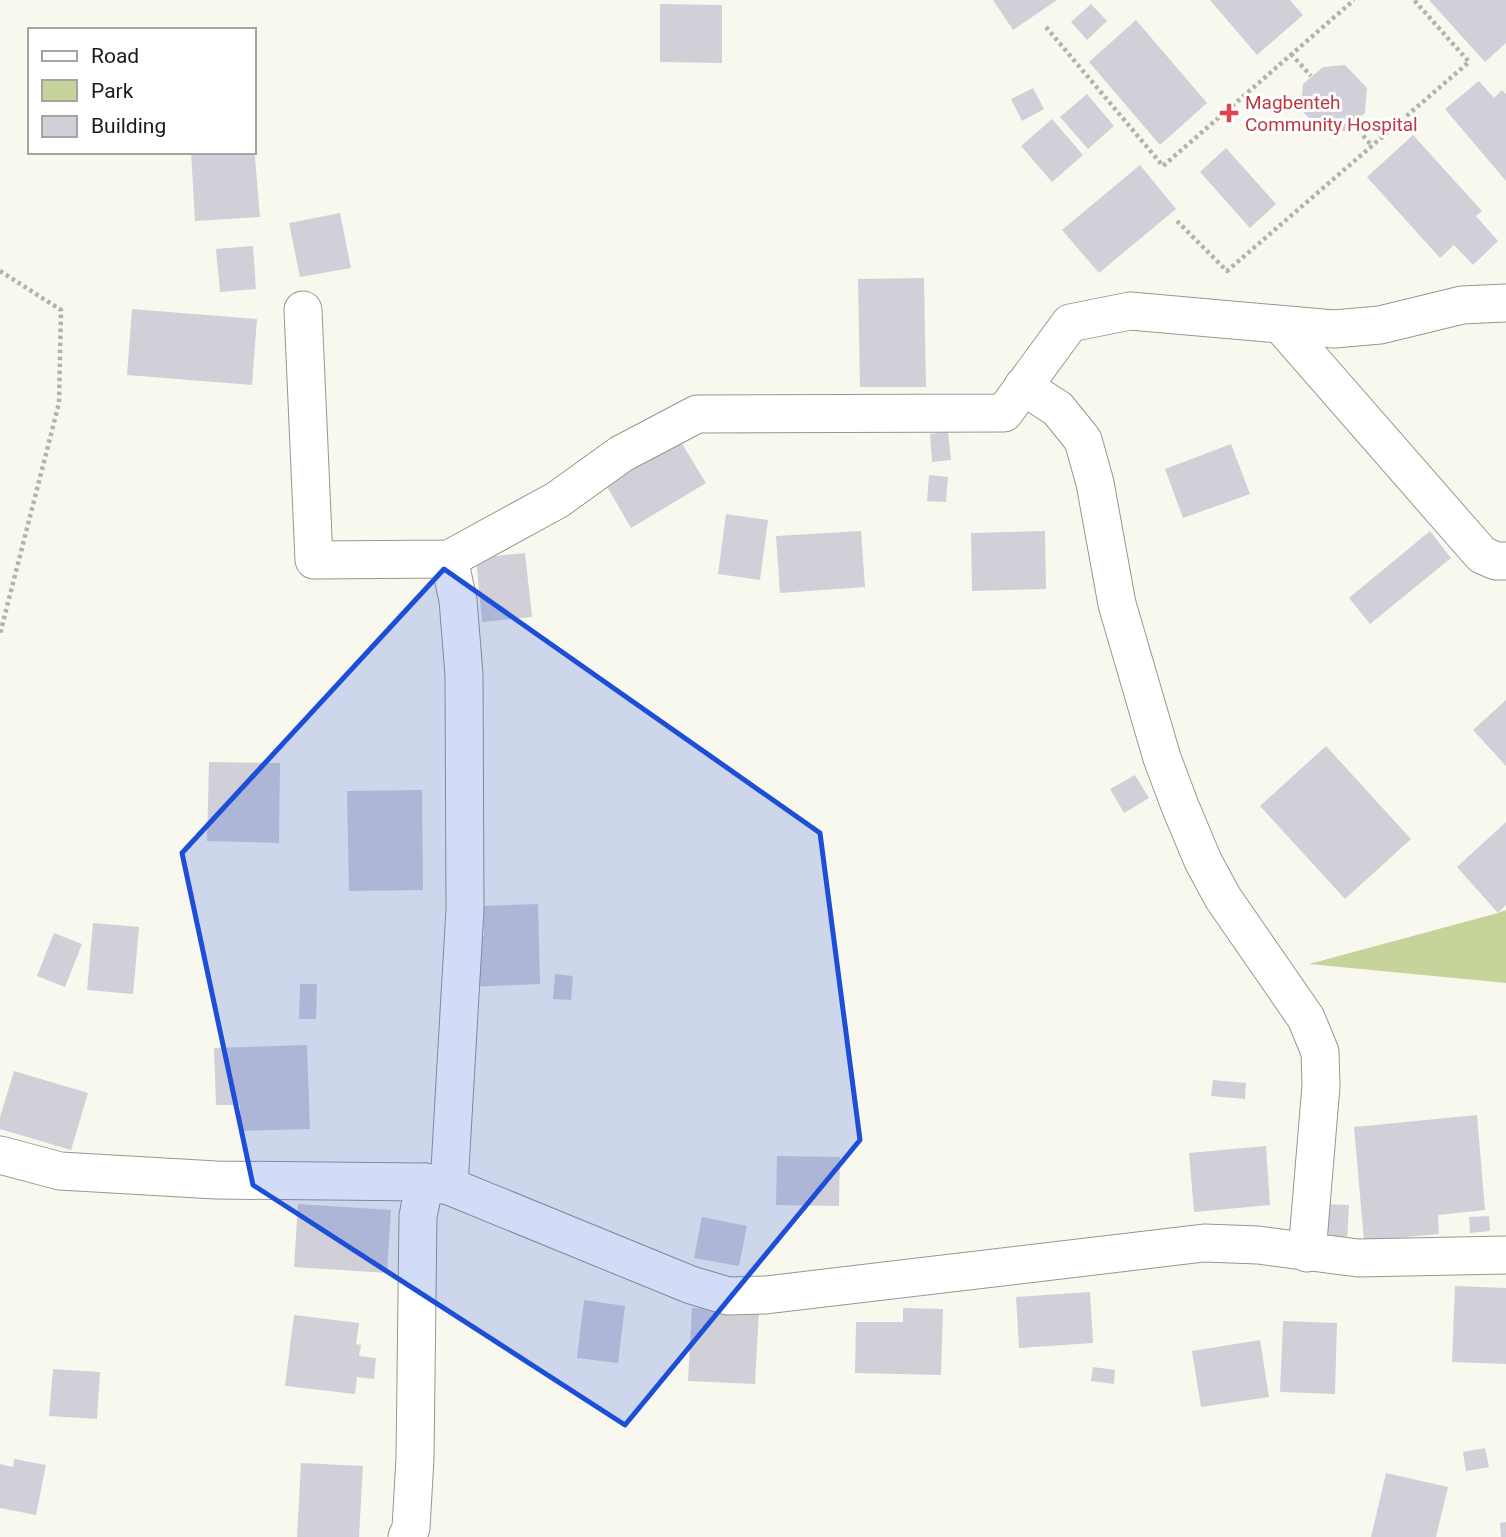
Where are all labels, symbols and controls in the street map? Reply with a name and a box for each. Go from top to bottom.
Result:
legend [28,28,256,154]
text: Road [91,44,139,68]
text: Park [91,79,134,103]
place label: Magbenteh Community Hospital [1245,91,1418,136]
marker: Magbenteh Community Hospital [1219,103,1239,123]
text: Building [91,114,166,138]

